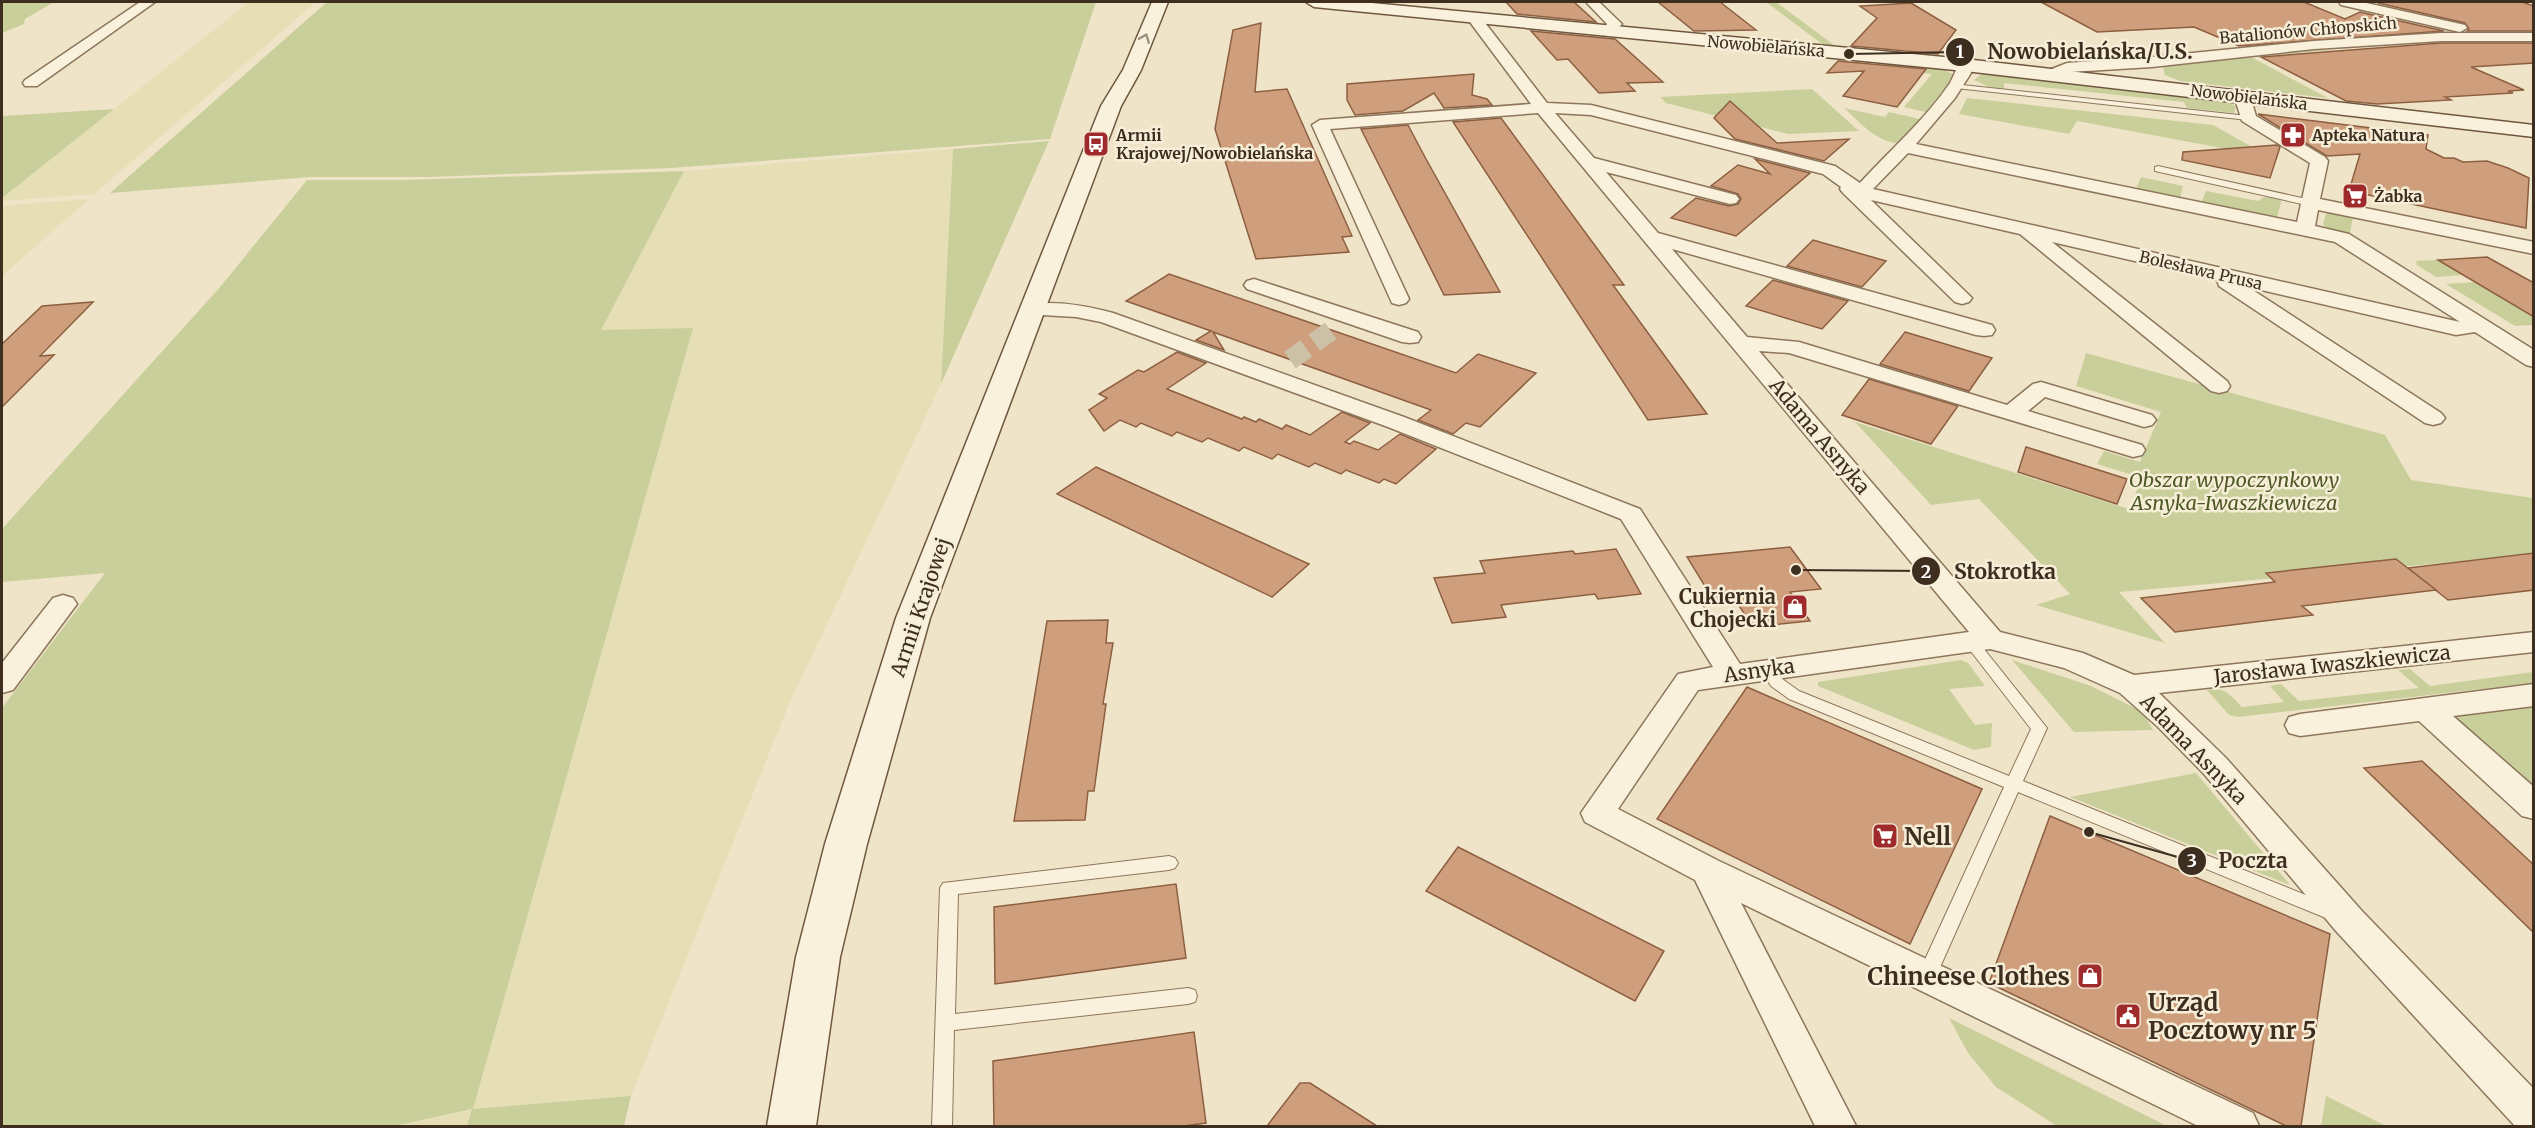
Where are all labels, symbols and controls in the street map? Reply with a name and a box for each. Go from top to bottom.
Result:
street label: Batalionów Chłopskich [2218,12,2398,48]
street label: Nowobielańska [1706,31,1826,61]
callout: Nowobielańska/U.S. [1945,33,2205,72]
one-way arrow [1138,34,1150,45]
text: Nowobielańska/U.S. [1987,38,2193,65]
text: 1 [1956,40,1964,63]
street label: Nowobielańska [2189,80,2309,114]
pharmacy icon: Apteka Natura [2278,120,2308,150]
place label: Armii Krajowej/Nowobielańska [1115,125,1313,163]
place label: Apteka Natura [2311,125,2425,145]
bus stop icon: Armii Krajowej/Nowobielańska [1081,129,1111,159]
supermarket icon: Żabka [2340,181,2370,211]
place label: Żabka [2374,186,2423,206]
street label: Bolesława Prusa [2137,246,2265,294]
street label: Adama Asnyka [1764,372,1876,499]
park label: Obszar wypoczynkowy Asnyka-Iwaszkiewicza [2129,467,2339,515]
street label: Armii Krajowej [884,534,956,681]
callout: Stokrotka [1911,552,2068,591]
text: Stokrotka [1954,558,2056,585]
text: 2 [1921,560,1931,583]
place label: Cukiernia Chojecki [1679,584,1776,632]
shop icon: Cukiernia Chojecki [1780,592,1810,622]
street label: Jarosława Iwaszkiewicza [2211,639,2452,689]
street label: Asnyka [1721,653,1796,687]
street label: Adama Asnyka [2134,688,2253,809]
supermarket icon: Nell [1870,821,1900,851]
place label: Nell [1904,821,1951,852]
callout: Poczta [2177,841,2300,880]
text: Poczta [2218,847,2288,874]
text: 3 [2187,849,2197,872]
place label: Chineese Clothes [1867,961,2070,992]
shop icon: Chineese Clothes [2075,961,2105,991]
place label: Urząd Pocztowy nr 5 [2148,987,2316,1046]
public building icon: Urząd Pocztowy nr 5 [2113,1001,2143,1031]

